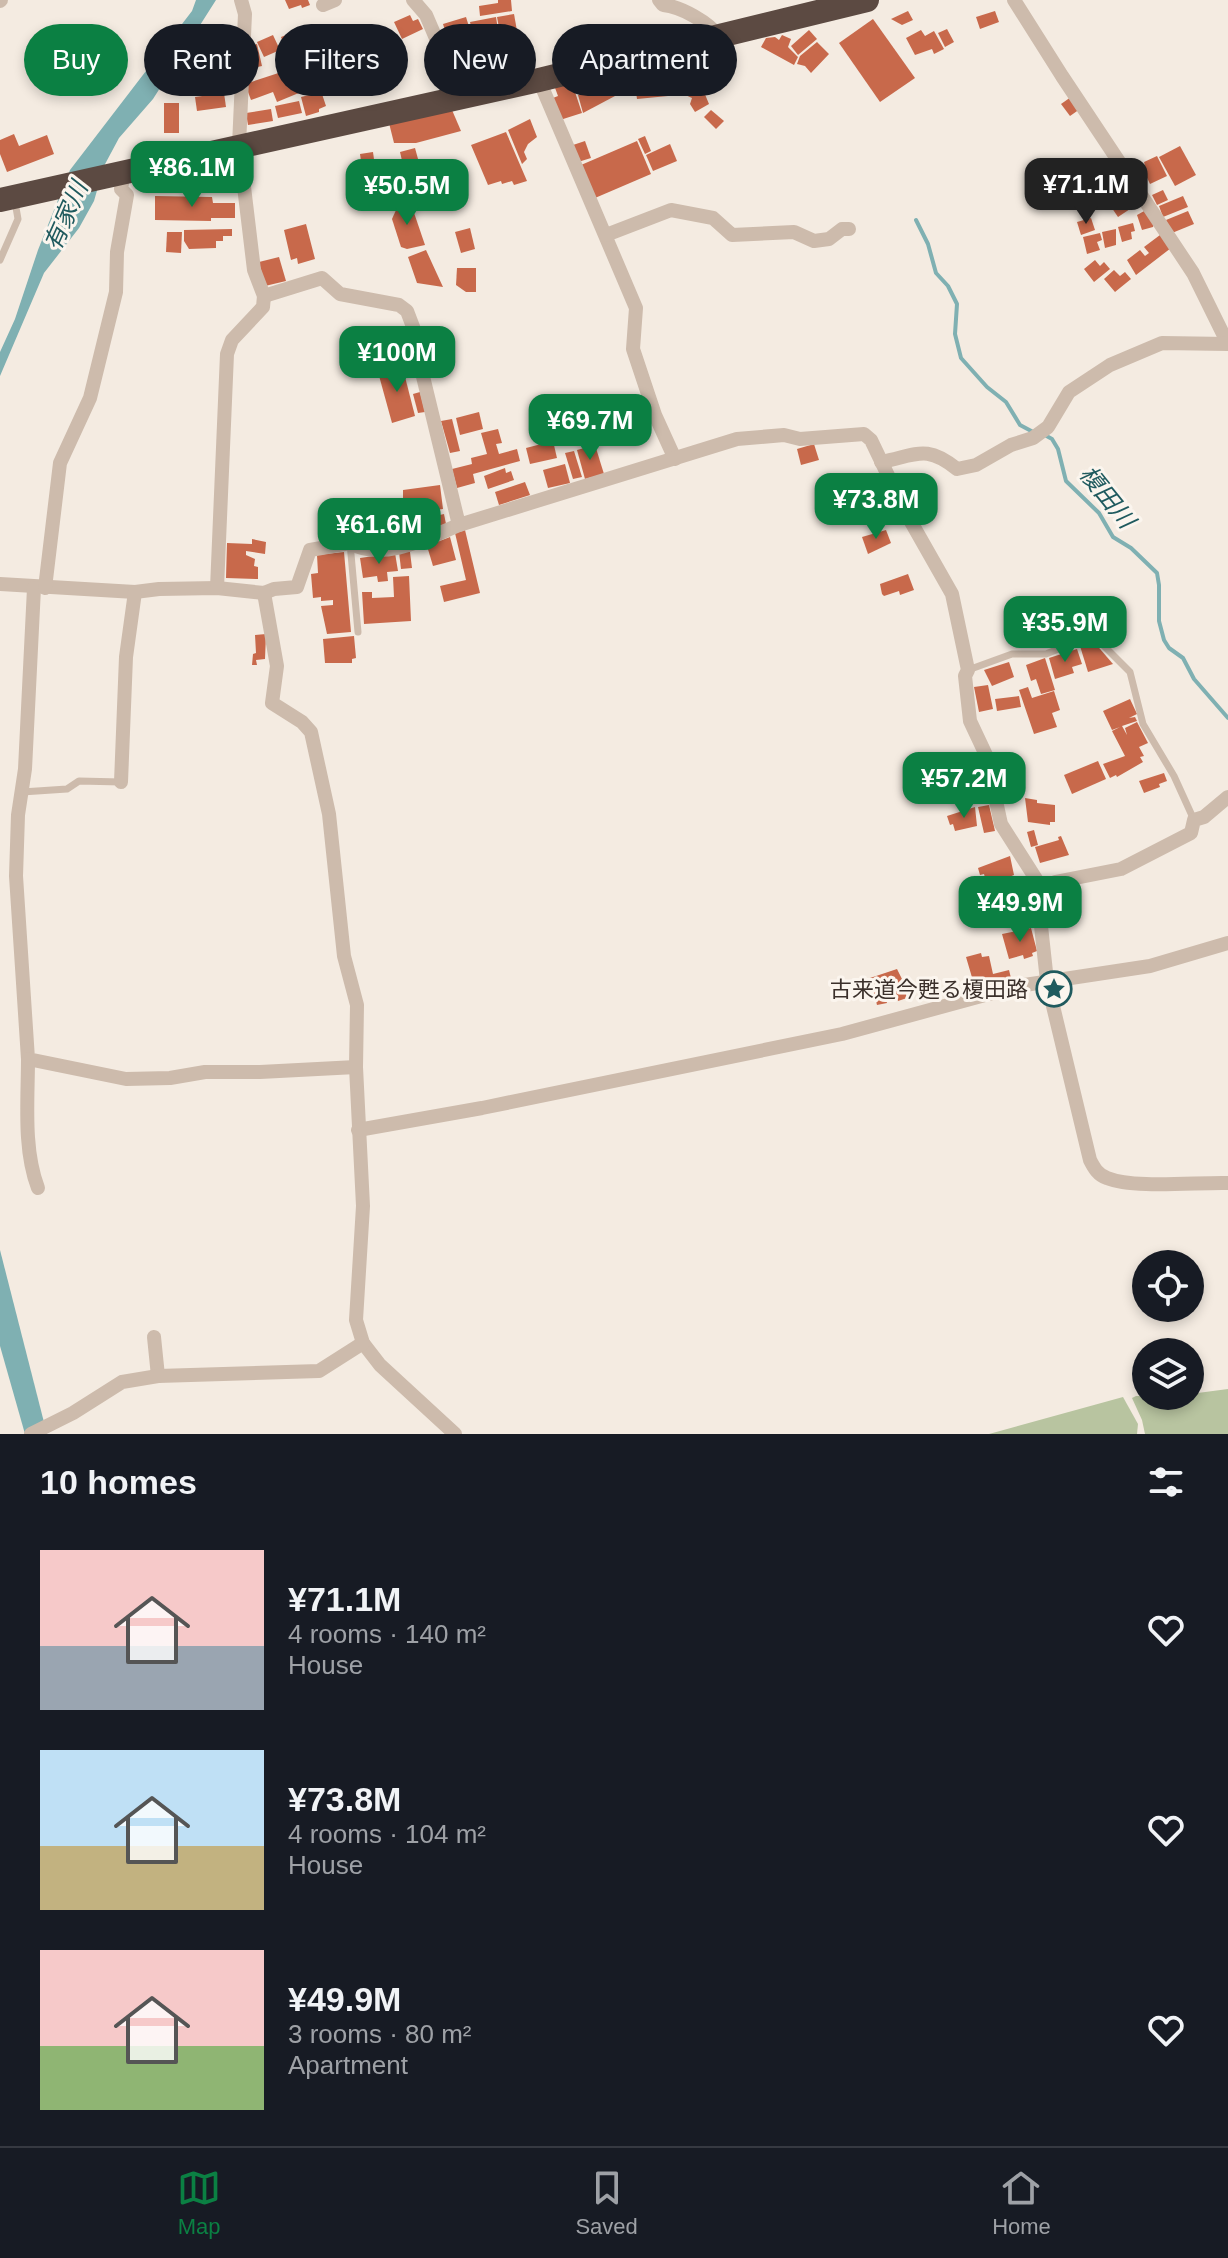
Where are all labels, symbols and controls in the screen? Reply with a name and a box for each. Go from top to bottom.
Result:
chip: Buy [24,24,128,96]
chip: Rent [144,24,259,96]
chip: Filters [275,24,408,96]
chip: New [424,24,536,96]
chip: Apartment [552,24,737,96]
pin: ¥86.1M [127,141,257,209]
text: ¥86.1M [149,152,235,182]
pin: ¥71.1M [1021,158,1151,226]
pin: ¥50.5M [342,159,472,227]
text: ¥71.1M [1043,169,1129,199]
text: ¥50.5M [364,170,450,200]
water label: 有家川 [39,175,94,254]
pin: ¥100M [341,326,453,394]
text: ¥100M [357,337,437,367]
pin: ¥69.7M [525,394,655,462]
text: ¥69.7M [547,405,633,435]
water label: 榎田川 [1074,460,1142,535]
pin: ¥73.8M [811,473,941,541]
text: ¥73.8M [833,484,919,514]
pin: ¥61.6M [314,498,444,566]
text: ¥61.6M [336,509,422,539]
pin: ¥35.9M [1000,596,1130,664]
text: ¥35.9M [1022,607,1108,637]
pin: ¥57.2M [899,752,1029,820]
text: ¥57.2M [921,763,1007,793]
pin: ¥49.9M [955,876,1085,944]
text: ¥49.9M [977,887,1063,917]
place icon: 古来道今甦る榎田路 [1035,970,1073,1008]
place label: 古来道今甦る榎田路 [830,977,1028,1002]
map controls [1132,1250,1204,1410]
button: locate [1132,1250,1204,1322]
button: layers [1132,1338,1204,1410]
icon: filters [1144,1460,1188,1504]
text: 10 homes [40,1463,197,1501]
text: ¥71.1M [288,1580,401,1618]
icon: home [104,1582,200,1678]
icon: heart [1144,1608,1188,1652]
text: 4 rooms · 140 m² [288,1619,486,1649]
text: House [288,1650,363,1680]
text: ¥73.8M [288,1780,401,1818]
icon: home [104,1782,200,1878]
icon: heart [1144,1808,1188,1852]
text: 4 rooms · 104 m² [288,1819,486,1849]
text: House [288,1850,363,1880]
text: ¥49.9M [288,1980,401,2018]
icon: home [104,1982,200,2078]
icon: heart [1144,2008,1188,2052]
text: 3 rooms · 80 m² [288,2019,472,2049]
text: Apartment [288,2050,408,2080]
tab: Map [177,2166,221,2240]
tab: Saved [575,2166,638,2240]
tab: Home [992,2166,1051,2240]

